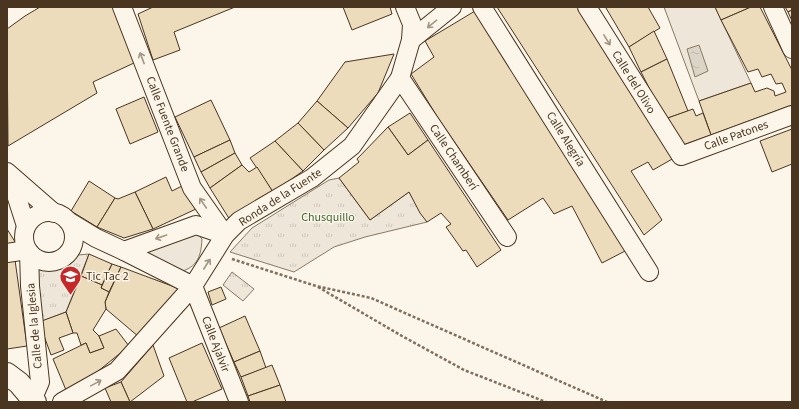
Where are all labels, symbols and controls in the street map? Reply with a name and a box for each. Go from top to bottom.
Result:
one-way arrow [426,19,437,28]
one-way arrow [604,34,612,46]
street label: Calle del Olivo [607,47,660,117]
one-way arrow [138,52,146,64]
street label: Calle Fuente Grande [142,74,194,174]
street label: Calle Alegría [542,108,589,170]
street label: Calle Patones [702,116,771,155]
street label: Calle Chamberí [425,121,483,195]
street label: Ronda de la Fuente [235,164,325,231]
one-way arrow [199,198,207,209]
park label: Chusquillo [301,209,355,226]
one-way arrow [156,234,168,242]
one-way arrow [203,259,211,270]
school or university icon: Tic Tac 2 [58,263,84,296]
place label: Tic Tac 2 [86,268,129,285]
street label: Calle de la Iglesia [22,282,47,370]
street label: Calle Ajalvir [197,314,234,375]
one-way arrow [89,379,101,386]

